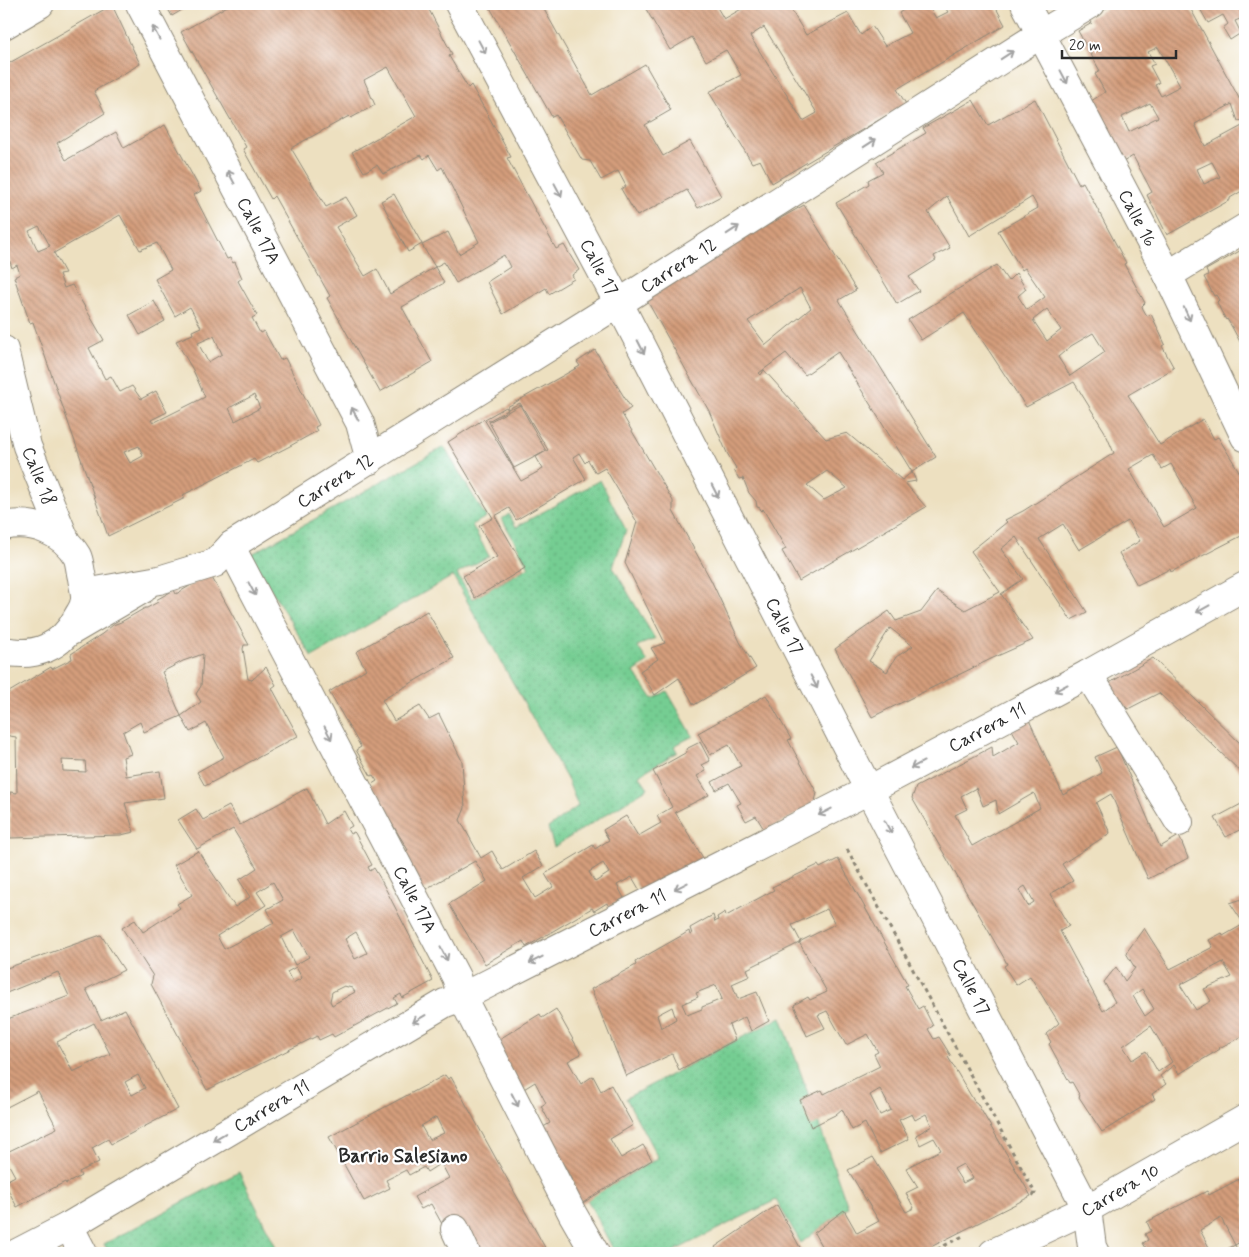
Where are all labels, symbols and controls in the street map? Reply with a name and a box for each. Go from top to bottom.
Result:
one-way arrow [150,26,160,40]
scale bar [1062,28,1175,60]
text: 20 m [1069,36,1101,56]
one-way arrow [478,39,487,54]
one-way arrow [1000,50,1014,60]
one-way arrow [1060,69,1069,84]
one-way arrow [863,137,877,147]
one-way arrow [226,169,236,184]
one-way arrow [554,182,563,197]
street label: Calle 16 [1112,186,1162,251]
street label: Calle 17A [231,193,286,269]
one-way arrow [726,225,740,235]
street label: Carrera 12 [636,233,722,299]
street label: Calle 17 [574,235,623,300]
one-way arrow [1183,306,1192,321]
one-way arrow [636,339,646,354]
one-way arrow [350,406,360,421]
street label: Calle 18 [16,443,61,509]
street label: Carrera 12 [293,448,379,514]
one-way arrow [711,483,720,498]
one-way arrow [248,581,258,596]
street label: Calle 17 [759,594,808,659]
one-way arrow [1196,605,1210,615]
one-way arrow [809,675,819,690]
one-way arrow [1053,683,1068,693]
street label: Carrera 11 [945,698,1031,759]
one-way arrow [323,725,333,740]
one-way arrow [910,761,925,770]
one-way arrow [818,807,833,817]
one-way arrow [884,819,893,834]
street label: Calle 17A [387,862,442,937]
one-way arrow [673,881,688,891]
street label: Carrera 11 [584,884,671,944]
one-way arrow [440,946,449,961]
street label: Calle 17 [946,954,995,1019]
one-way arrow [529,956,544,965]
one-way arrow [412,1014,426,1024]
street label: Carrera 11 [229,1075,314,1139]
one-way arrow [511,1092,520,1107]
one-way arrow [212,1133,226,1143]
district label: Barrio Salesiano [338,1144,468,1169]
street label: Carrera 10 [1077,1159,1165,1223]

